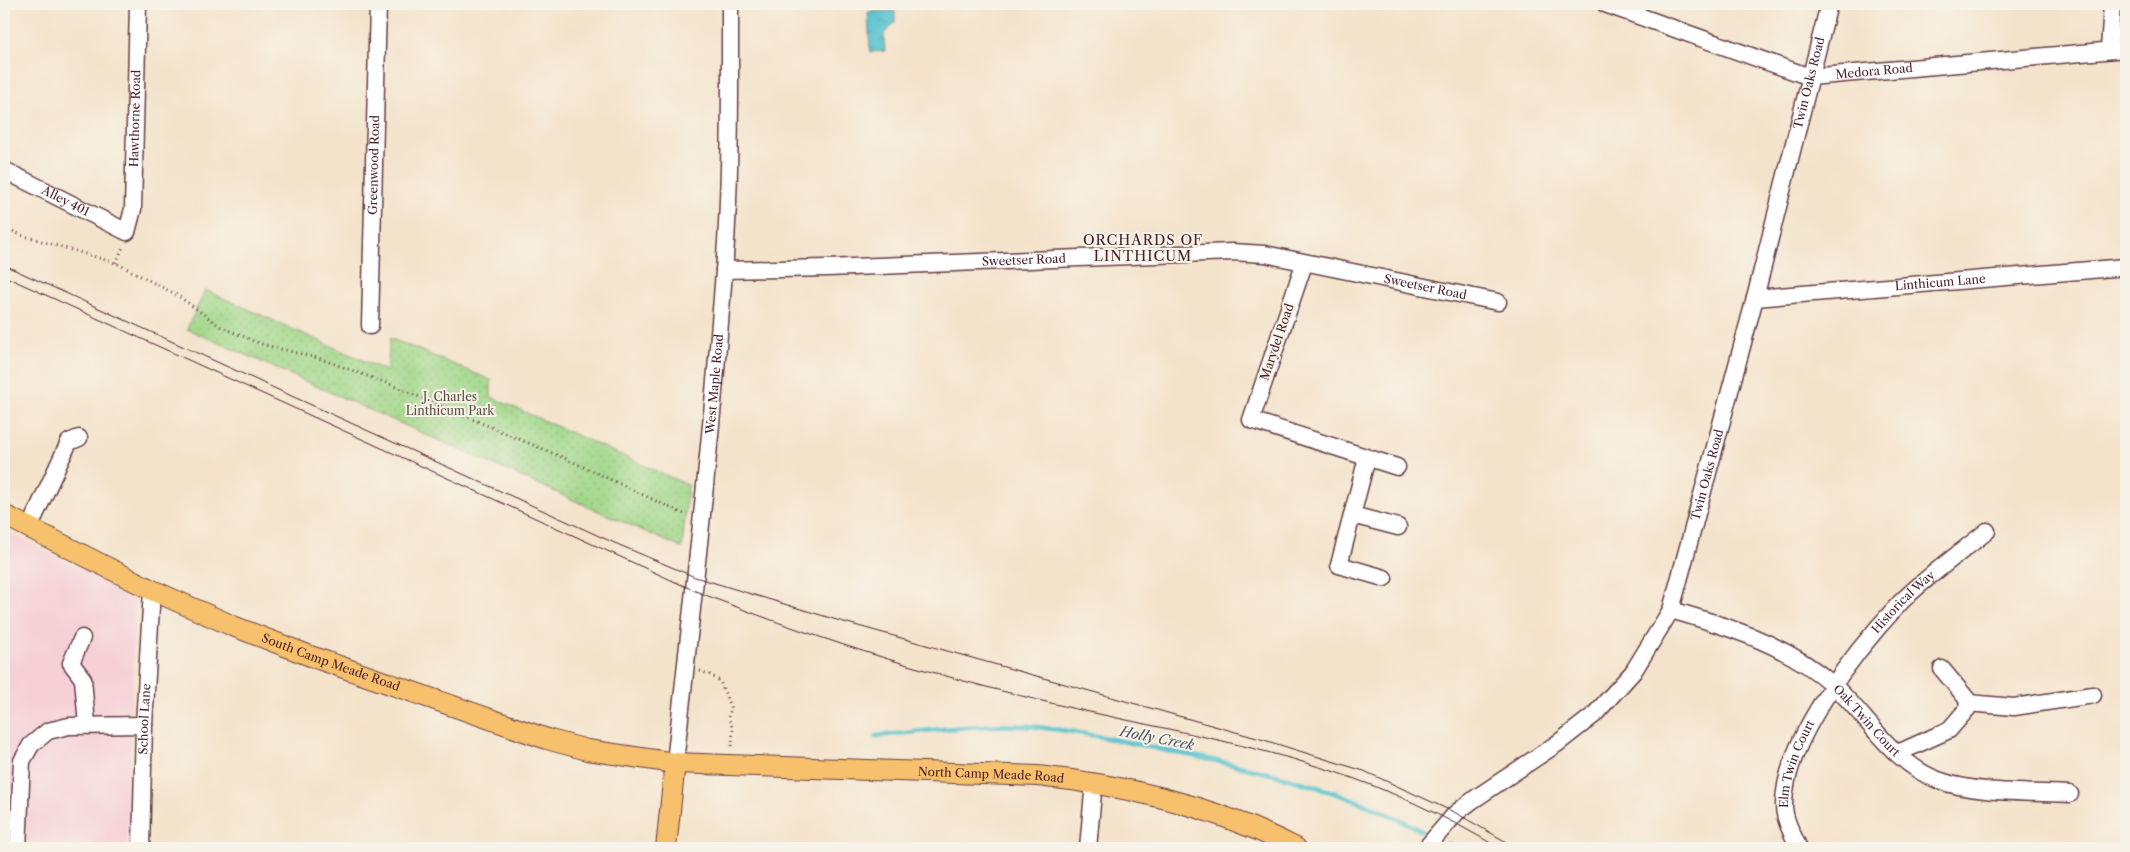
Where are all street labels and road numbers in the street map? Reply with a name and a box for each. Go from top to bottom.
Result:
street label: Twin Oaks Road [1790,35,1828,130]
street label: Medora Road [1835,60,1914,82]
street label: Hawthorne Road [126,69,143,167]
street label: Greenwood Road [365,114,382,215]
street label: Alley 401 [39,182,92,219]
street label: Sweetser Road [981,251,1067,269]
street label: Sweetser Road [1383,271,1469,302]
street label: Linthicum Lane [1894,271,1987,293]
street label: Marydel Road [1256,301,1297,382]
street label: West Maple Road [702,333,726,436]
street label: Twin Oaks Road [1687,427,1727,522]
street label: Historical Way [1868,567,1938,636]
street label: South Camp Meade Road [260,630,403,694]
street label: Oak Twin Court [1830,681,1904,760]
street label: School Lane [135,683,153,755]
street label: Elm Twin Court [1776,717,1818,808]
street label: North Camp Meade Road [918,764,1066,786]

